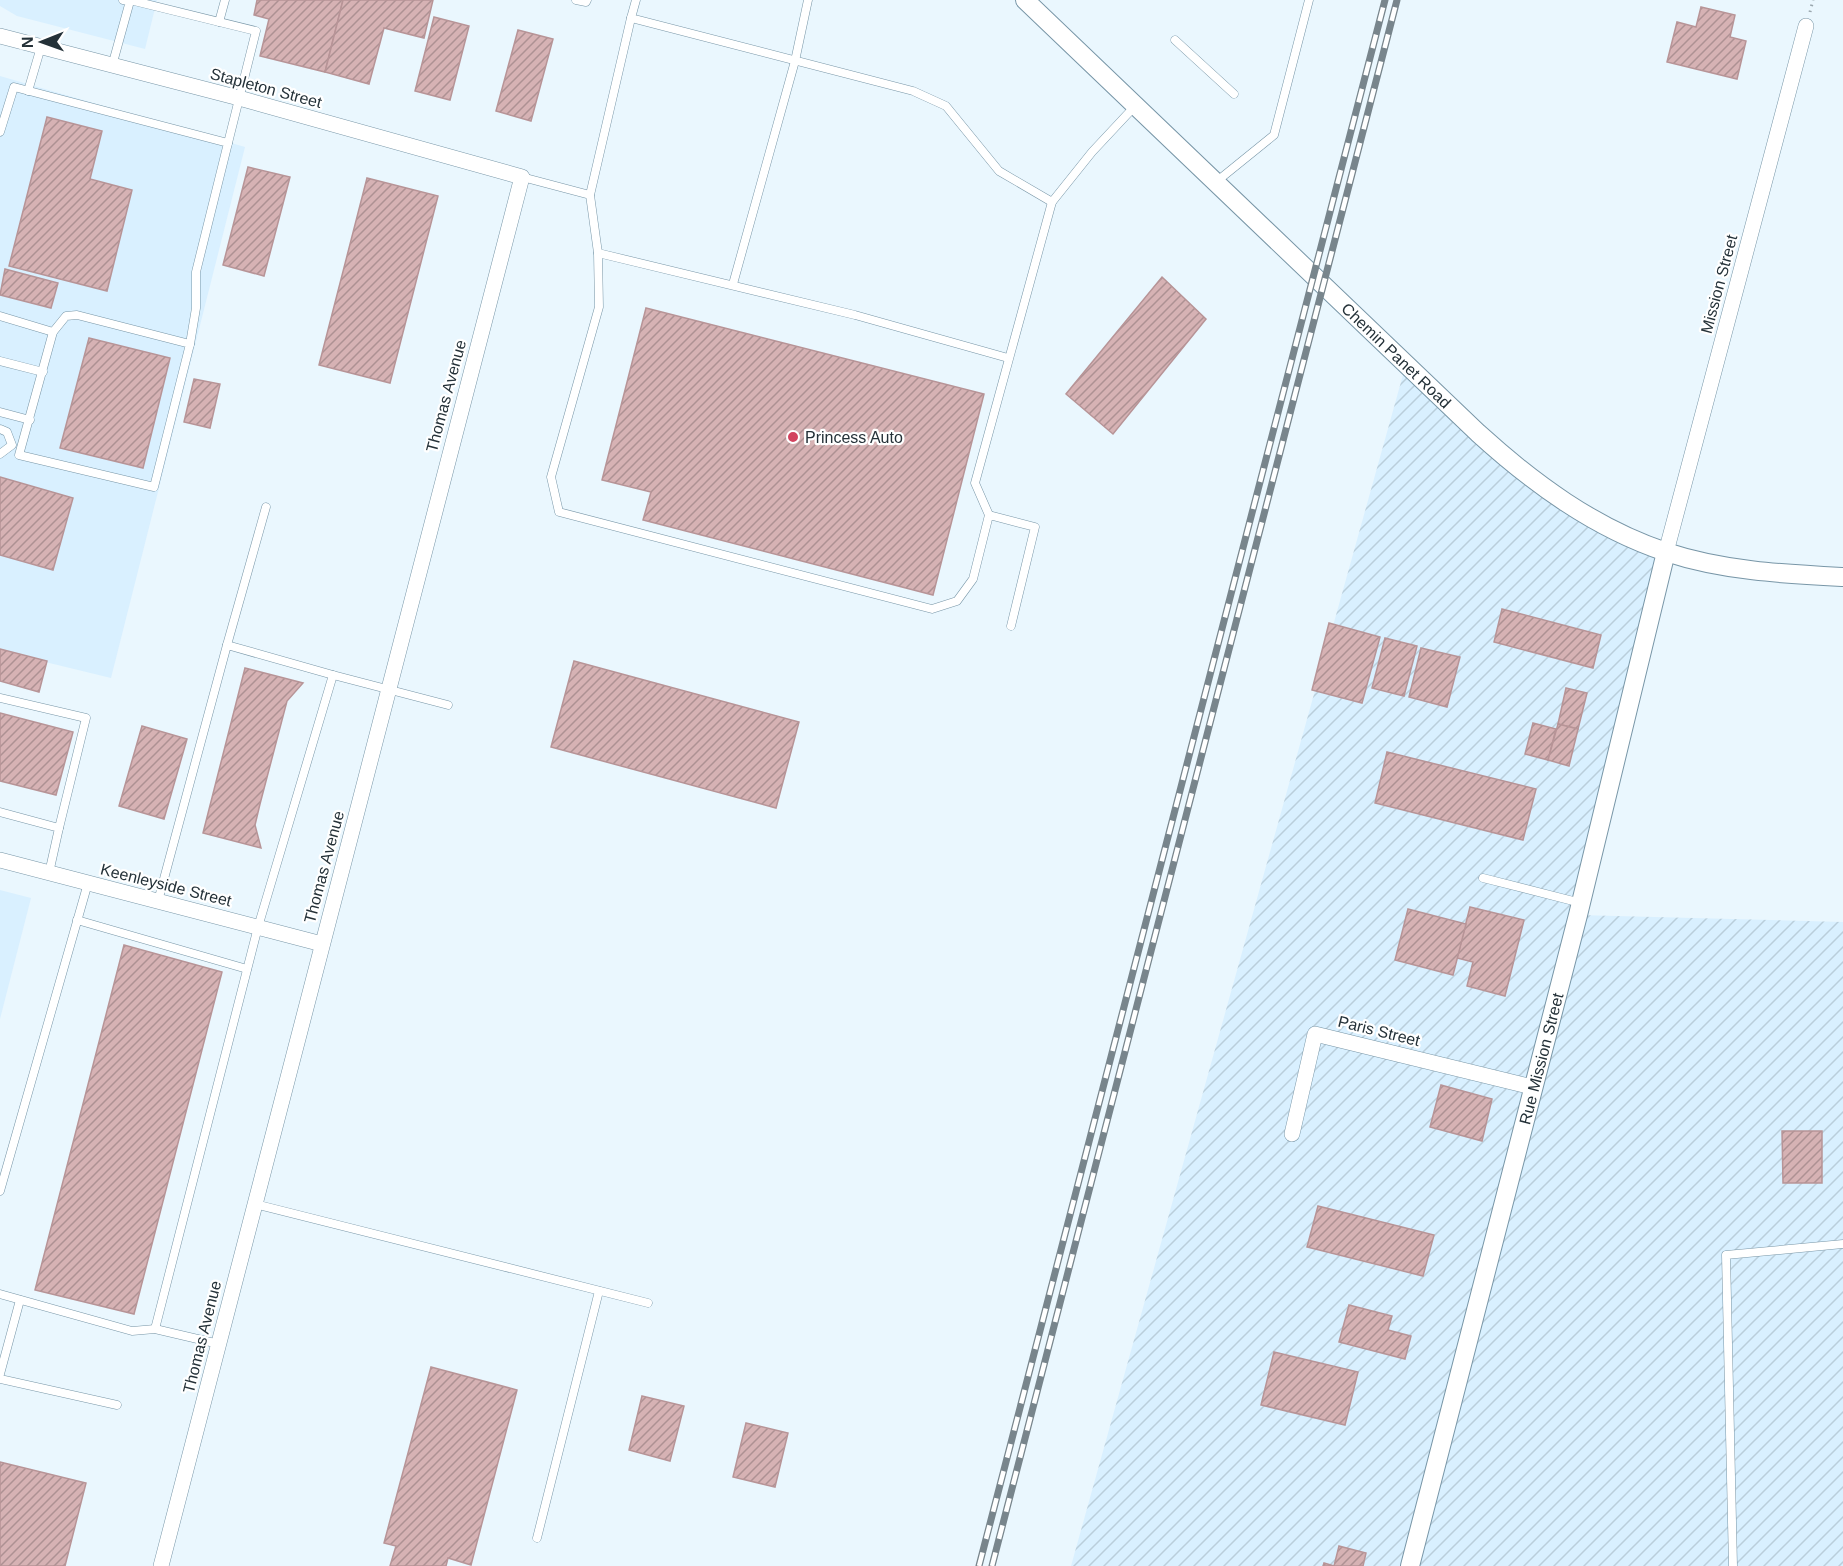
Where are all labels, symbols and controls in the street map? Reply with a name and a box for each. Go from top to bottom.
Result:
north arrow [12,12,72,72]
text: N [19,36,36,48]
street label: Stapleton Street [208,65,324,111]
street label: Mission Street [1698,232,1740,335]
street label: Chemin Panet Road [1339,299,1455,411]
street label: Thomas Avenue [423,338,469,454]
place label: Princess Auto [805,429,903,446]
marker: Princess Auto [786,430,800,444]
street label: Thomas Avenue [301,809,347,925]
street label: Keenleyside Street [99,861,234,910]
street label: Rue Mission Street [1516,990,1566,1126]
street label: Paris Street [1336,1013,1422,1049]
street label: Thomas Avenue [180,1279,224,1395]

